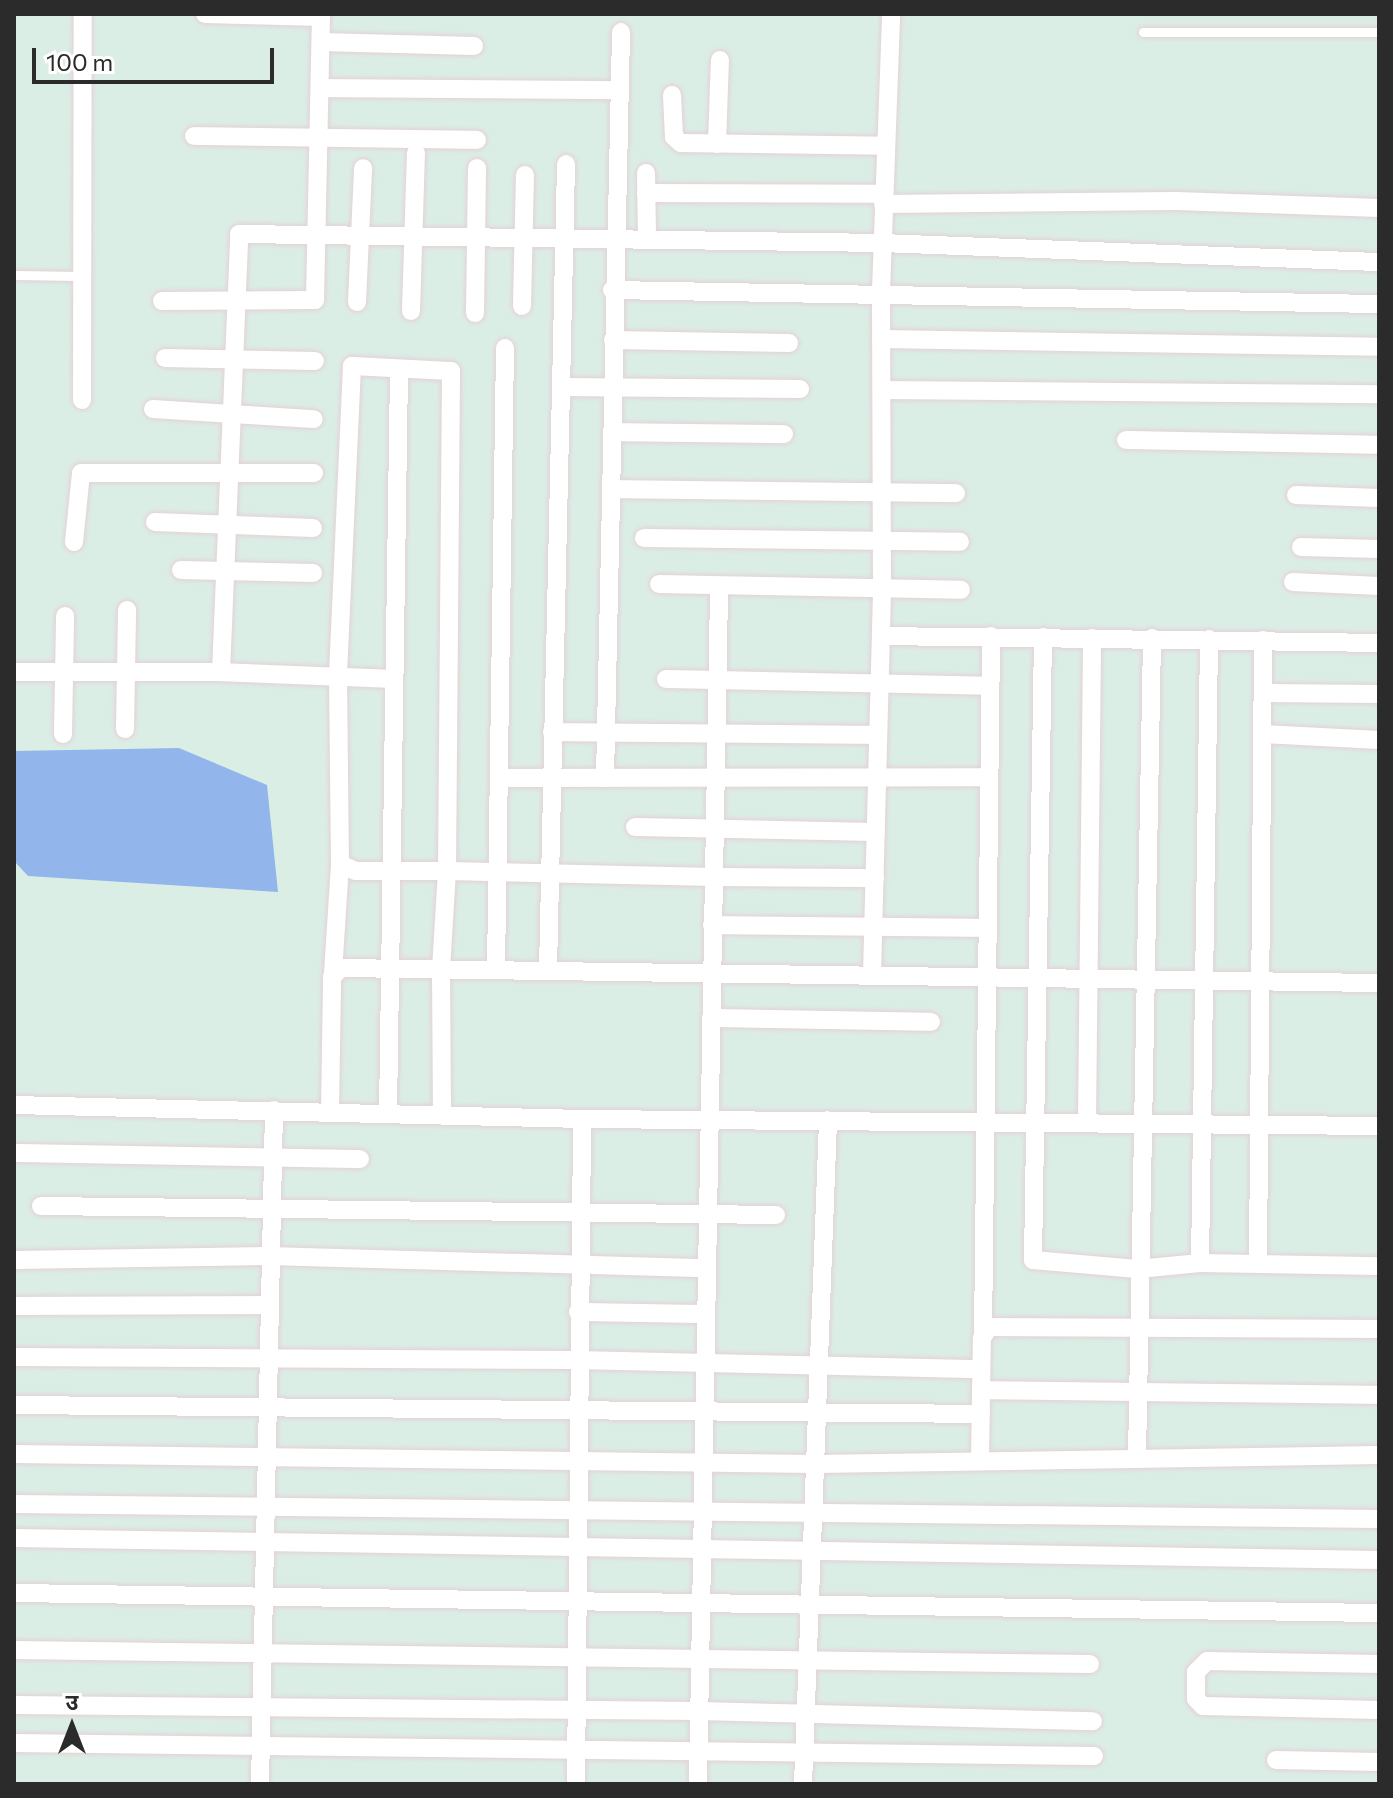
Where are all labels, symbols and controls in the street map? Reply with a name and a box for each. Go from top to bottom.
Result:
scale bar [36,32,278,82]
text: 100 m [46,47,113,76]
north arrow [32,1686,112,1766]
text: उ [66,1688,78,1715]

